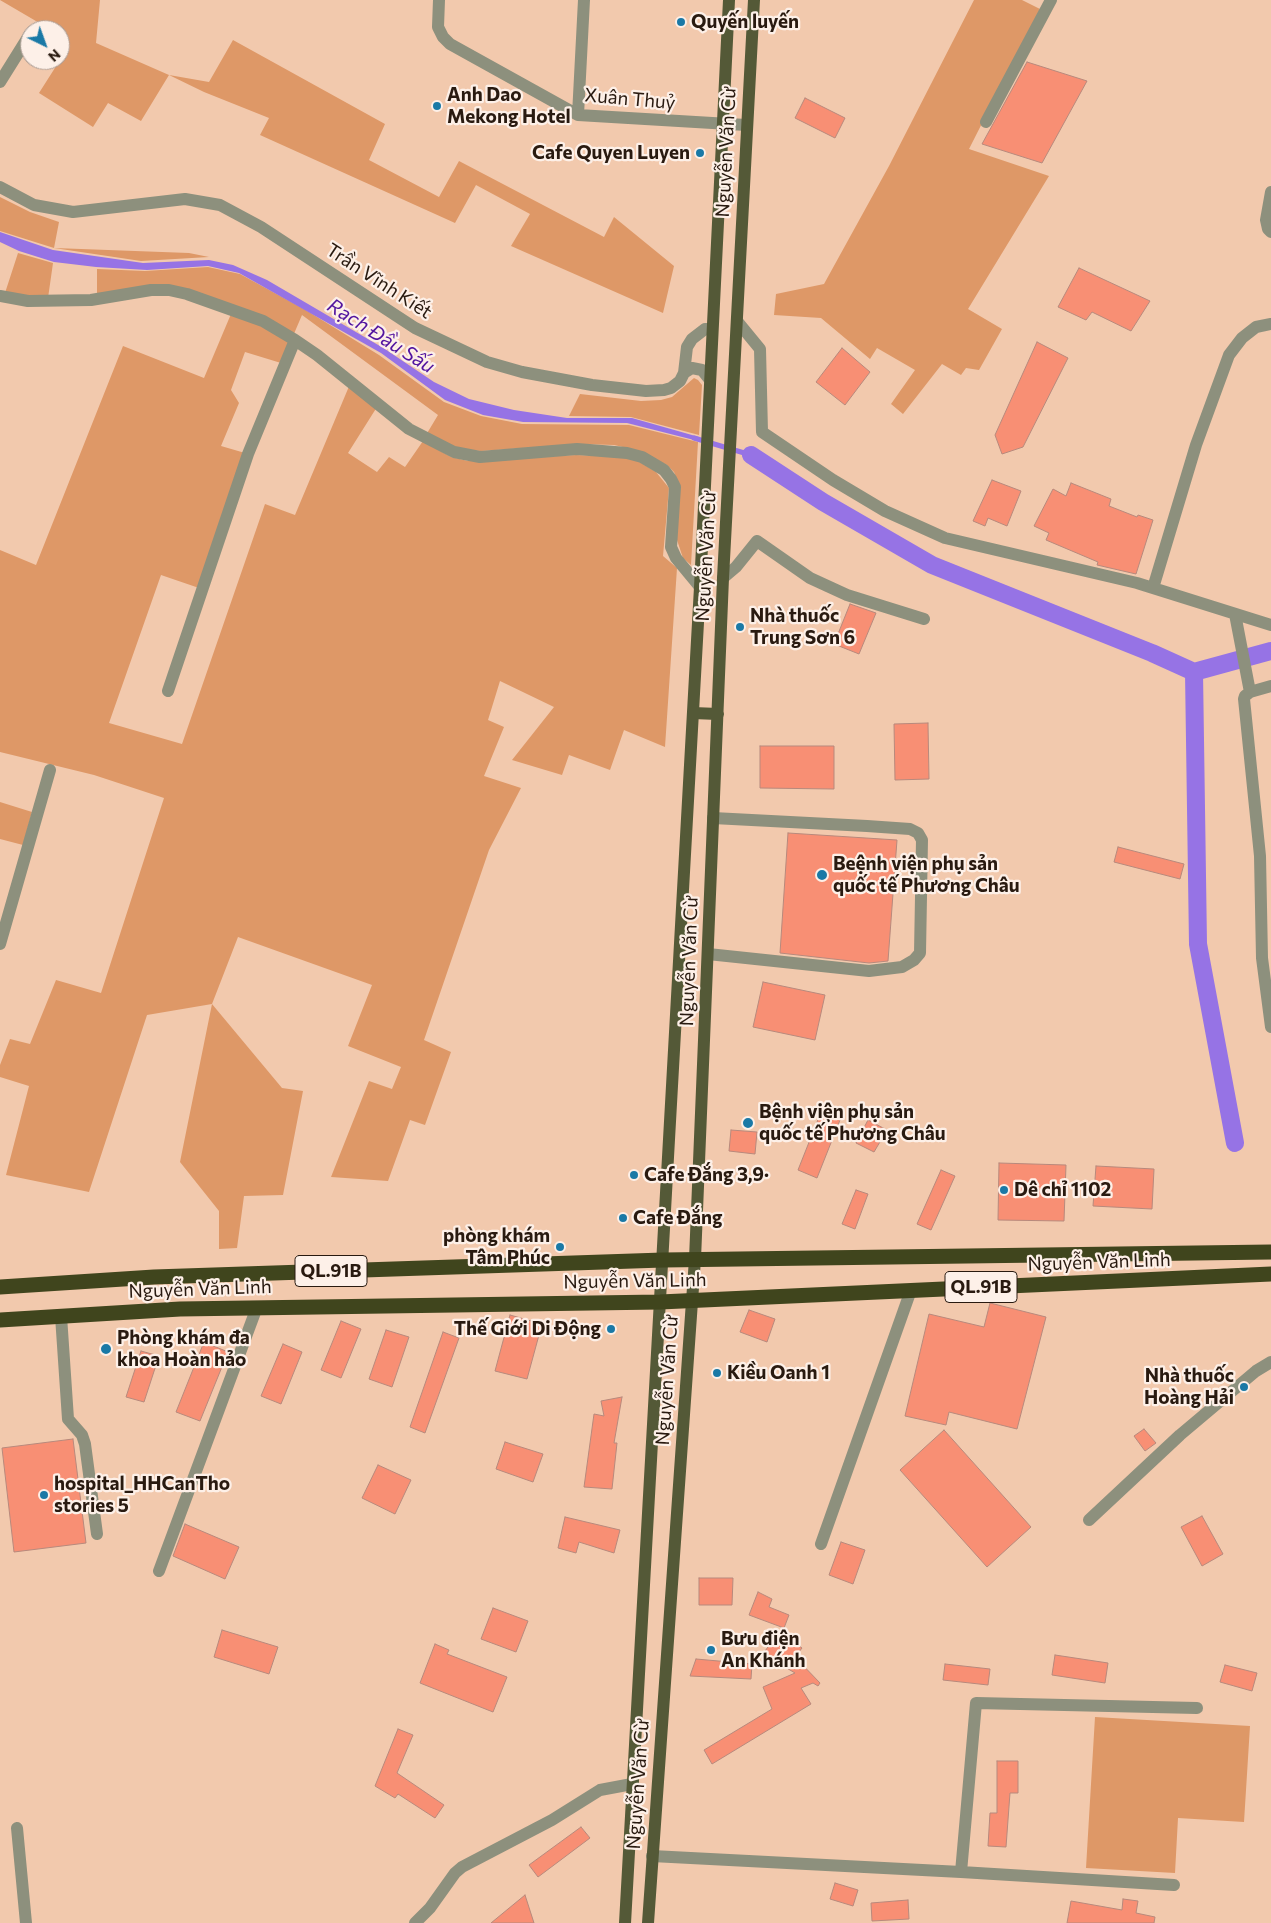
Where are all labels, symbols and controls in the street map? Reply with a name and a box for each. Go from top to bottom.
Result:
place label: Quyến luyến [691,11,799,33]
marker: Quyến luyến [675,16,687,28]
north arrow [20,20,70,70]
text: N [45,46,64,66]
place label: Anh Dao Mekong Hotel [447,84,571,128]
street label: Xuân Thuỷ [584,84,676,114]
street label: Nguyễn Văn Cừ [711,86,741,218]
marker: Anh Dao Mekong Hotel [431,100,443,112]
place label: Cafe Quyen Luyen [532,142,690,164]
marker: Cafe Quyen Luyen [694,147,706,159]
street label: Trần Vĩnh Kiết [322,238,436,324]
water label: Rạch Đầu Sấu [323,293,439,379]
street label: Nguyễn Văn Cừ [691,490,721,622]
place label: Nhà thuốc Trung Sơn 6 [750,605,855,649]
marker: Nhà thuốc Trung Sơn 6 [734,621,746,633]
place label: Beệnh viện phụ sản quốc tế Phương Châu [833,853,1020,897]
marker: Beệnh viện phụ sản quốc tế Phương Châu [815,868,829,882]
street label: Nguyễn Văn Cừ [675,895,703,1027]
place label: Bệnh viện phụ sản quốc tế Phương Châu [759,1101,946,1145]
marker: Bệnh viện phụ sản quốc tế Phương Châu [741,1116,755,1130]
place label: Cafe Đắng 3,9· [644,1164,769,1186]
marker: Cafe Đắng 3,9· [628,1169,640,1181]
place label: Dê chỉ 1102 [1014,1179,1111,1201]
marker: Dê chỉ 1102 [998,1184,1010,1196]
place label: Cafe Đắng [633,1207,722,1229]
marker: Cafe Đắng [617,1212,629,1224]
place label: phòng khám Tâm Phúc [443,1225,550,1269]
marker: phòng khám Tâm Phúc [554,1241,566,1253]
street label: Nguyễn Văn Linh [1027,1248,1171,1276]
road number: QL.91B [295,1256,367,1286]
street label: Nguyễn Văn Linh [563,1268,707,1294]
road number: QL.91B [945,1272,1017,1302]
street label: Nguyễn Văn Linh [128,1275,272,1303]
street label: Nguyễn Văn Cừ [651,1314,683,1446]
place label: Thế Giới Di Động [454,1318,601,1340]
marker: Thế Giới Di Động [605,1323,617,1335]
place label: Phòng khám đa khoa Hoàn hảo [117,1327,250,1371]
marker: Phòng khám đa khoa Hoàn hảo [99,1342,113,1356]
place label: Kiều Oanh 1 [727,1362,830,1384]
place label: Nhà thuốc Hoàng Hải [1144,1365,1234,1409]
marker: Kiều Oanh 1 [711,1367,723,1379]
marker: Nhà thuốc Hoàng Hải [1238,1381,1250,1393]
place label: hospital_HHCanTho stories 5 [54,1473,230,1517]
marker: hospital_HHCanTho stories 5 [38,1489,50,1501]
place label: Bưu điện An Khánh [721,1628,805,1672]
marker: Bưu điện An Khánh [705,1644,717,1656]
street label: Nguyễn Văn Cừ [622,1718,654,1850]

